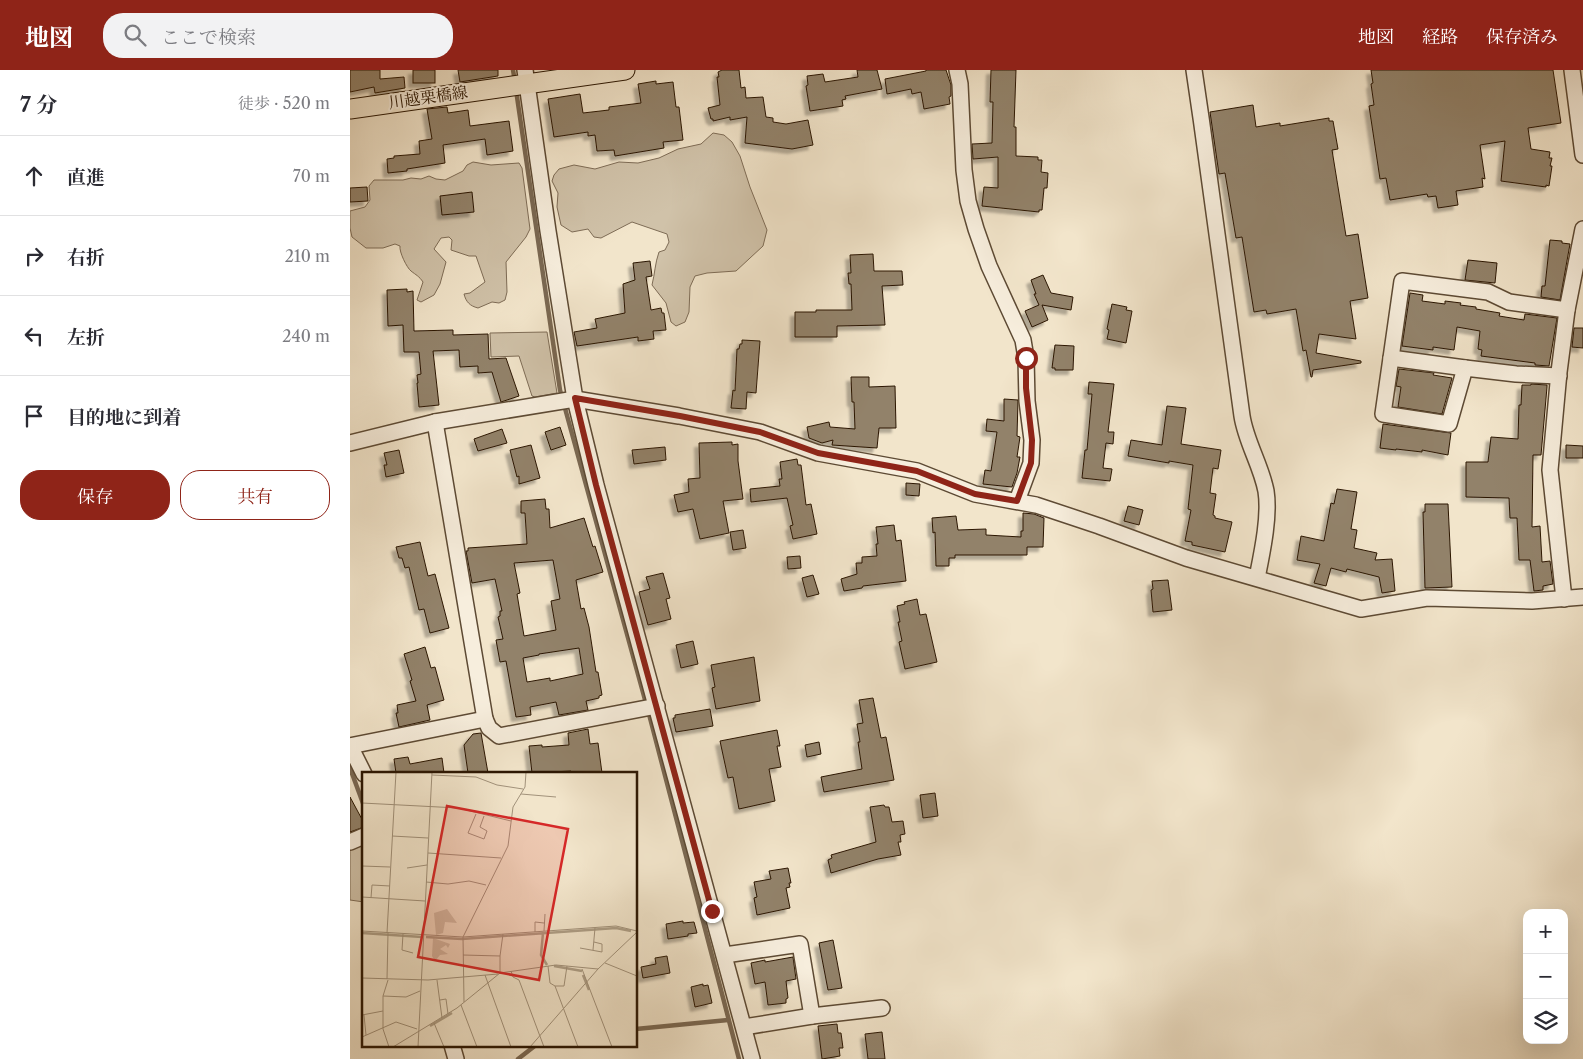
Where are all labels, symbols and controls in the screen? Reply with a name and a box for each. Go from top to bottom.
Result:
search box [103,13,453,58]
icon: search [121,21,149,49]
text: 地図 [25,23,73,52]
text: ここで検索 [161,26,256,49]
text: 地図 [1358,26,1394,48]
text: 経路 [1422,26,1458,48]
text: 保存済み [1486,26,1558,48]
street label: 川越栗橋線 [387,82,469,112]
text: 7 分 [20,92,57,117]
text: 徒歩 · 520 m [238,93,330,113]
icon: ahead [20,162,48,190]
text: 直進 [67,166,105,189]
text: 70 m [293,166,330,186]
icon: right [20,242,48,270]
text: 右折 [67,246,105,269]
text: 210 m [285,246,330,266]
icon: left [20,322,48,350]
text: 左折 [67,326,105,349]
text: 240 m [282,326,330,346]
route start [1015,347,1038,370]
icon: arrive [20,402,48,430]
text: 目的地に到着 [67,406,181,429]
button: 保存 [20,470,170,520]
button: 共有 [180,470,330,520]
inset map [362,772,638,1046]
route end [701,900,724,923]
map controls [1523,909,1568,1044]
button: + [1523,909,1568,954]
button: − [1523,954,1568,999]
button: layers [1523,999,1568,1044]

